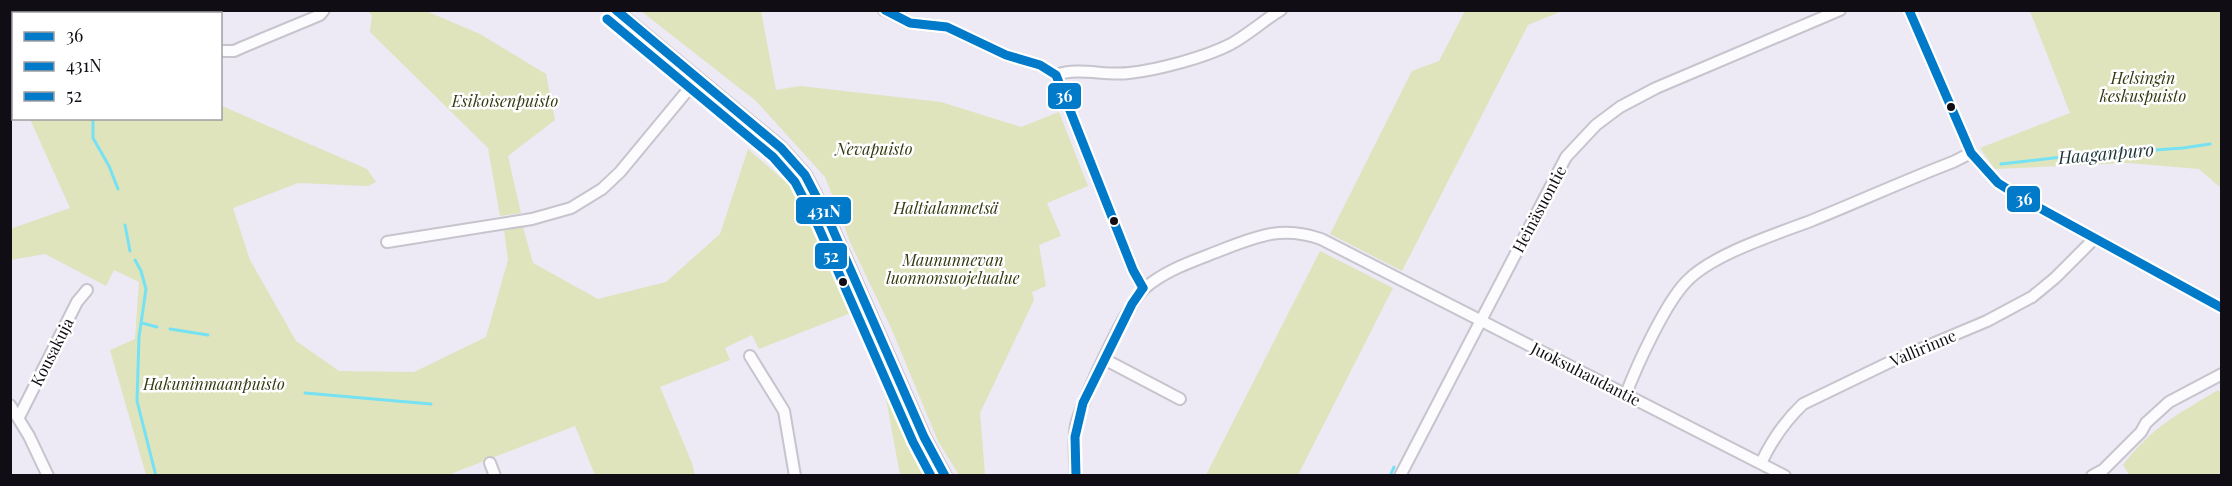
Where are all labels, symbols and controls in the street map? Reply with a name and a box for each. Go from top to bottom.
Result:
legend [12,12,222,120]
text: 36 [66,23,83,47]
text: 431N [66,53,102,77]
park label: Helsingin keskuspuisto [2099,67,2186,106]
line badge: 36 [1047,82,1082,110]
text: 52 [66,83,82,107]
text: 36 [1056,85,1072,106]
park label: Esikoisenpuisto [451,90,558,111]
unlabelled marker [1945,101,1957,113]
water label: Haaganpuro [2056,137,2155,169]
park label: Nevapuisto [833,138,913,159]
street label: Heinäsuontie [1507,162,1570,256]
line badge: 36 [2006,185,2041,213]
text: 36 [2016,188,2032,209]
line badge: 431N [795,196,852,225]
park label: Haltialanmetsä [893,197,999,218]
text: 431N [807,200,841,221]
unlabelled marker [1108,215,1120,227]
line badge: 52 [814,242,848,270]
text: 52 [823,245,839,266]
park label: Maununnevan luonnonsuojelualue [886,249,1020,288]
unlabelled marker [837,276,849,288]
street label: Kousakuja [25,314,78,390]
street label: Vallirinne [1886,324,1959,371]
street label: Juoksuhaudantie [1527,336,1644,410]
park label: Hakuninmaanpuisto [142,373,285,394]

